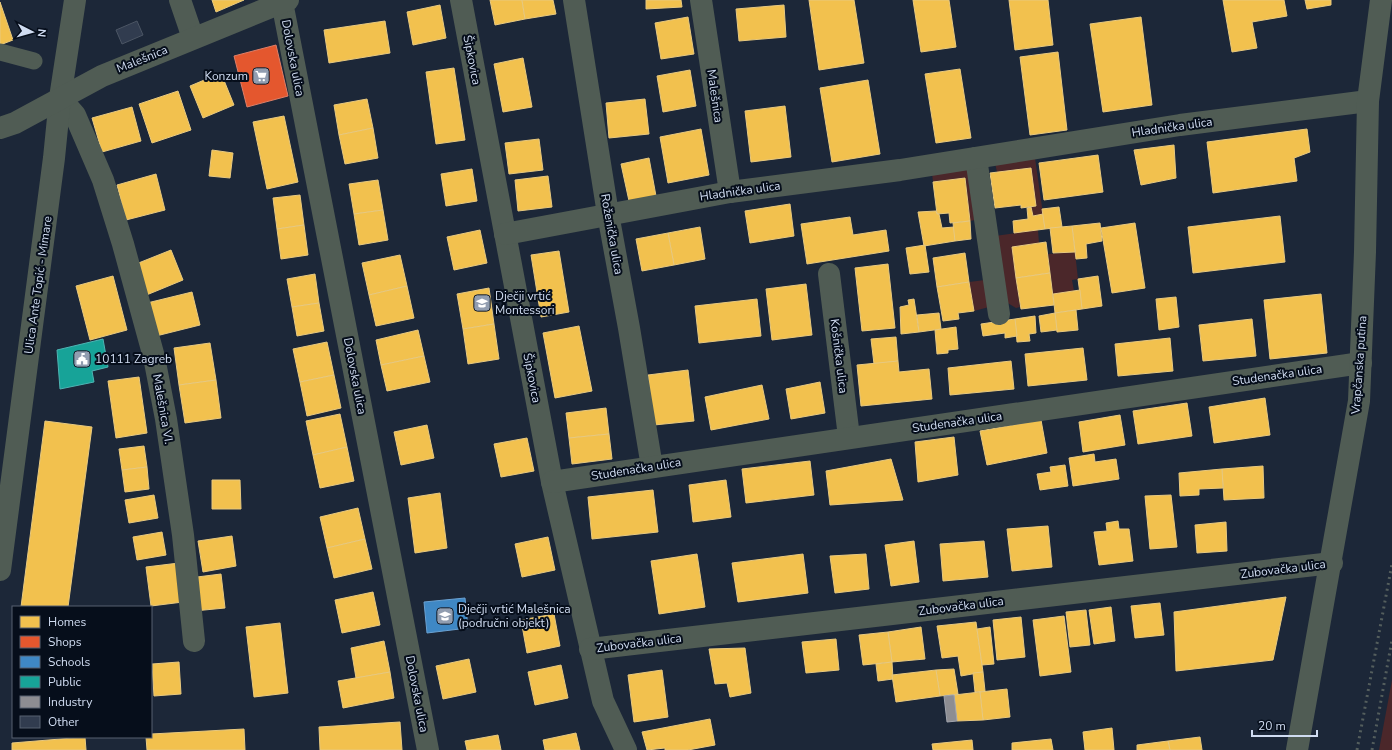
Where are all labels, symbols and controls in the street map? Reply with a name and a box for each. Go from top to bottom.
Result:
north arrow [12,12,52,52]
street label: Dolovska ulica [278,18,308,98]
text: N [34,28,49,38]
street label: Šipkovica [459,34,485,86]
street label: Malešnica [114,42,170,76]
supermarket icon: Konzum [251,66,271,86]
place label: Konzum [205,68,248,84]
street label: Malešnica [703,68,727,124]
street label: Hladnička ulica [1131,113,1213,141]
street label: Hladnička ulica [699,177,781,205]
street label: Roženička ulica [597,192,627,276]
street label: Ulica Ante Topić - Mimare [20,215,56,355]
place label: Dječji vrtić Montessori [495,288,555,318]
school or university icon: Dječji vrtić Montessori [472,293,492,313]
street label: Vrapčanska putina [1347,315,1370,416]
street label: Košnička ulica [826,318,852,394]
street label: Dolovska ulica [340,336,370,416]
public building icon: 10111 Zagreb [72,349,92,369]
place label: 10111 Zagreb [95,351,172,367]
street label: Šipkovica [519,352,545,404]
street label: Studenačka ulica [1231,361,1323,389]
street label: Malešnica VI. [149,373,177,445]
street label: Studenačka ulica [911,408,1003,436]
street label: Studenačka ulica [590,454,682,484]
street label: Zubovačka ulica [1240,556,1326,582]
street label: Zubovačka ulica [918,593,1004,619]
place label: Dječji vrtić Malešnica (područni objekt) [458,601,571,631]
legend [12,606,152,738]
school or university icon: Dječji vrtić Malešnica (područni objekt) [435,606,455,626]
text: Homes [48,614,86,630]
street label: Zubovačka ulica [596,630,682,656]
text: Shops [48,634,82,650]
text: Schools [48,654,91,670]
street label: Dolovska ulica [402,654,432,734]
text: Public [48,674,82,690]
text: Industry [48,694,93,710]
scale bar [1252,712,1317,738]
text: Other [48,714,80,730]
text: 20 m [1258,718,1286,734]

